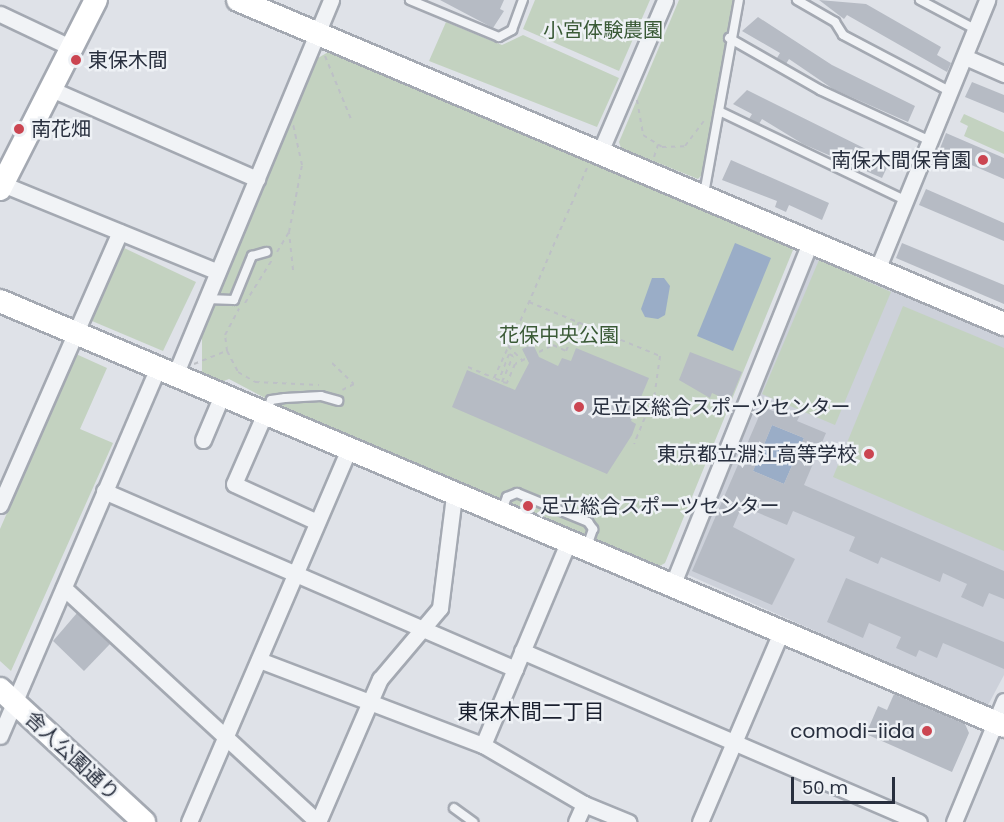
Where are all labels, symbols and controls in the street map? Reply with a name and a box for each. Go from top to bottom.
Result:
park label: 小宮体験農園 [543,18,663,42]
place label: 東保木間 [88,48,168,72]
marker: 東保木間 [69,53,83,67]
place label: 南花畑 [31,117,91,141]
marker: 南花畑 [12,122,26,136]
place label: 南保木間保育園 [831,148,971,172]
marker: 南保木間保育園 [976,153,990,167]
park label: 花保中央公園 [499,323,619,347]
place label: 足立区総合スポーツセンター [591,395,851,419]
marker: 足立区総合スポーツセンター [572,400,586,414]
place label: 東京都立淵江高等学校 [657,442,857,466]
marker: 東京都立淵江高等学校 [862,447,876,461]
place label: 足立総合スポーツセンター [540,494,780,518]
marker: 足立総合スポーツセンター [521,499,535,513]
district label: 東保木間二丁目 [458,699,604,725]
street label: 舎人公園通り [20,706,124,806]
place label: comodi-iida [790,719,915,743]
marker: comodi-iida [920,724,934,738]
scale bar [794,765,898,803]
text: 50 m [802,775,848,800]

